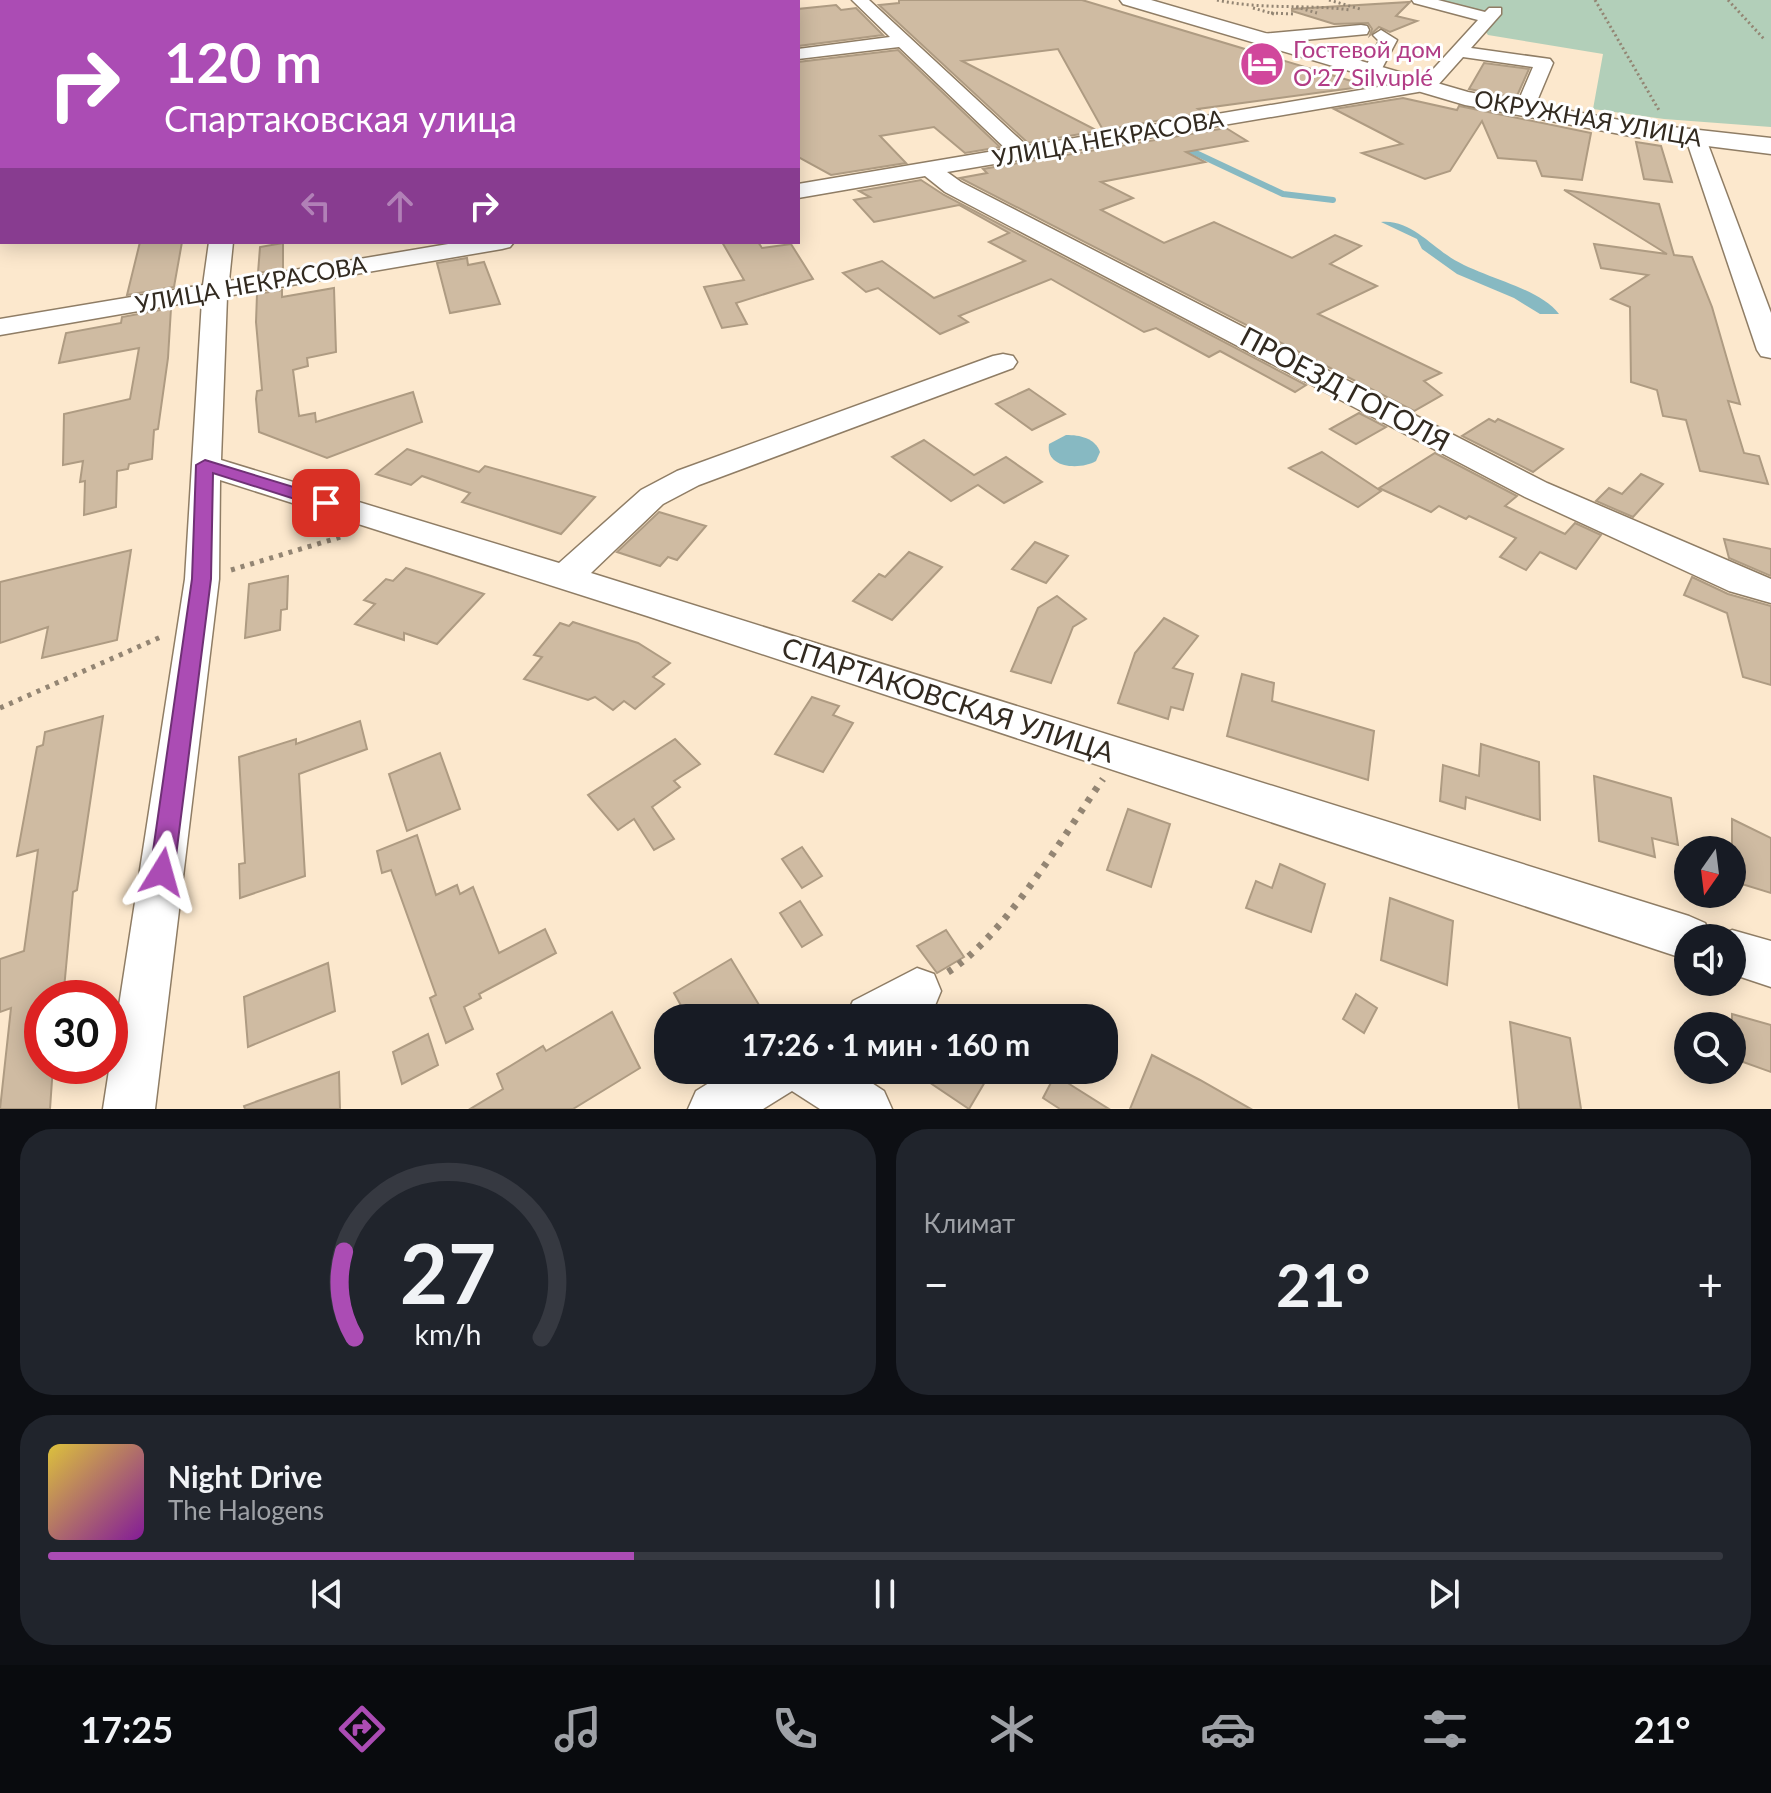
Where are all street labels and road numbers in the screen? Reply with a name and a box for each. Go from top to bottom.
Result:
street label: ОКРУЖНАЯ УЛИЦА [1472,83,1705,152]
street label: УЛИЦА НЕКРАСОВА [990,103,1226,172]
street label: УЛИЦА НЕКРАСОВА [133,249,369,318]
street label: ПРОЕЗД ГОГОЛЯ [1235,319,1456,458]
street label: СПАРТАКОВСКАЯ УЛИЦА [778,629,1119,769]

